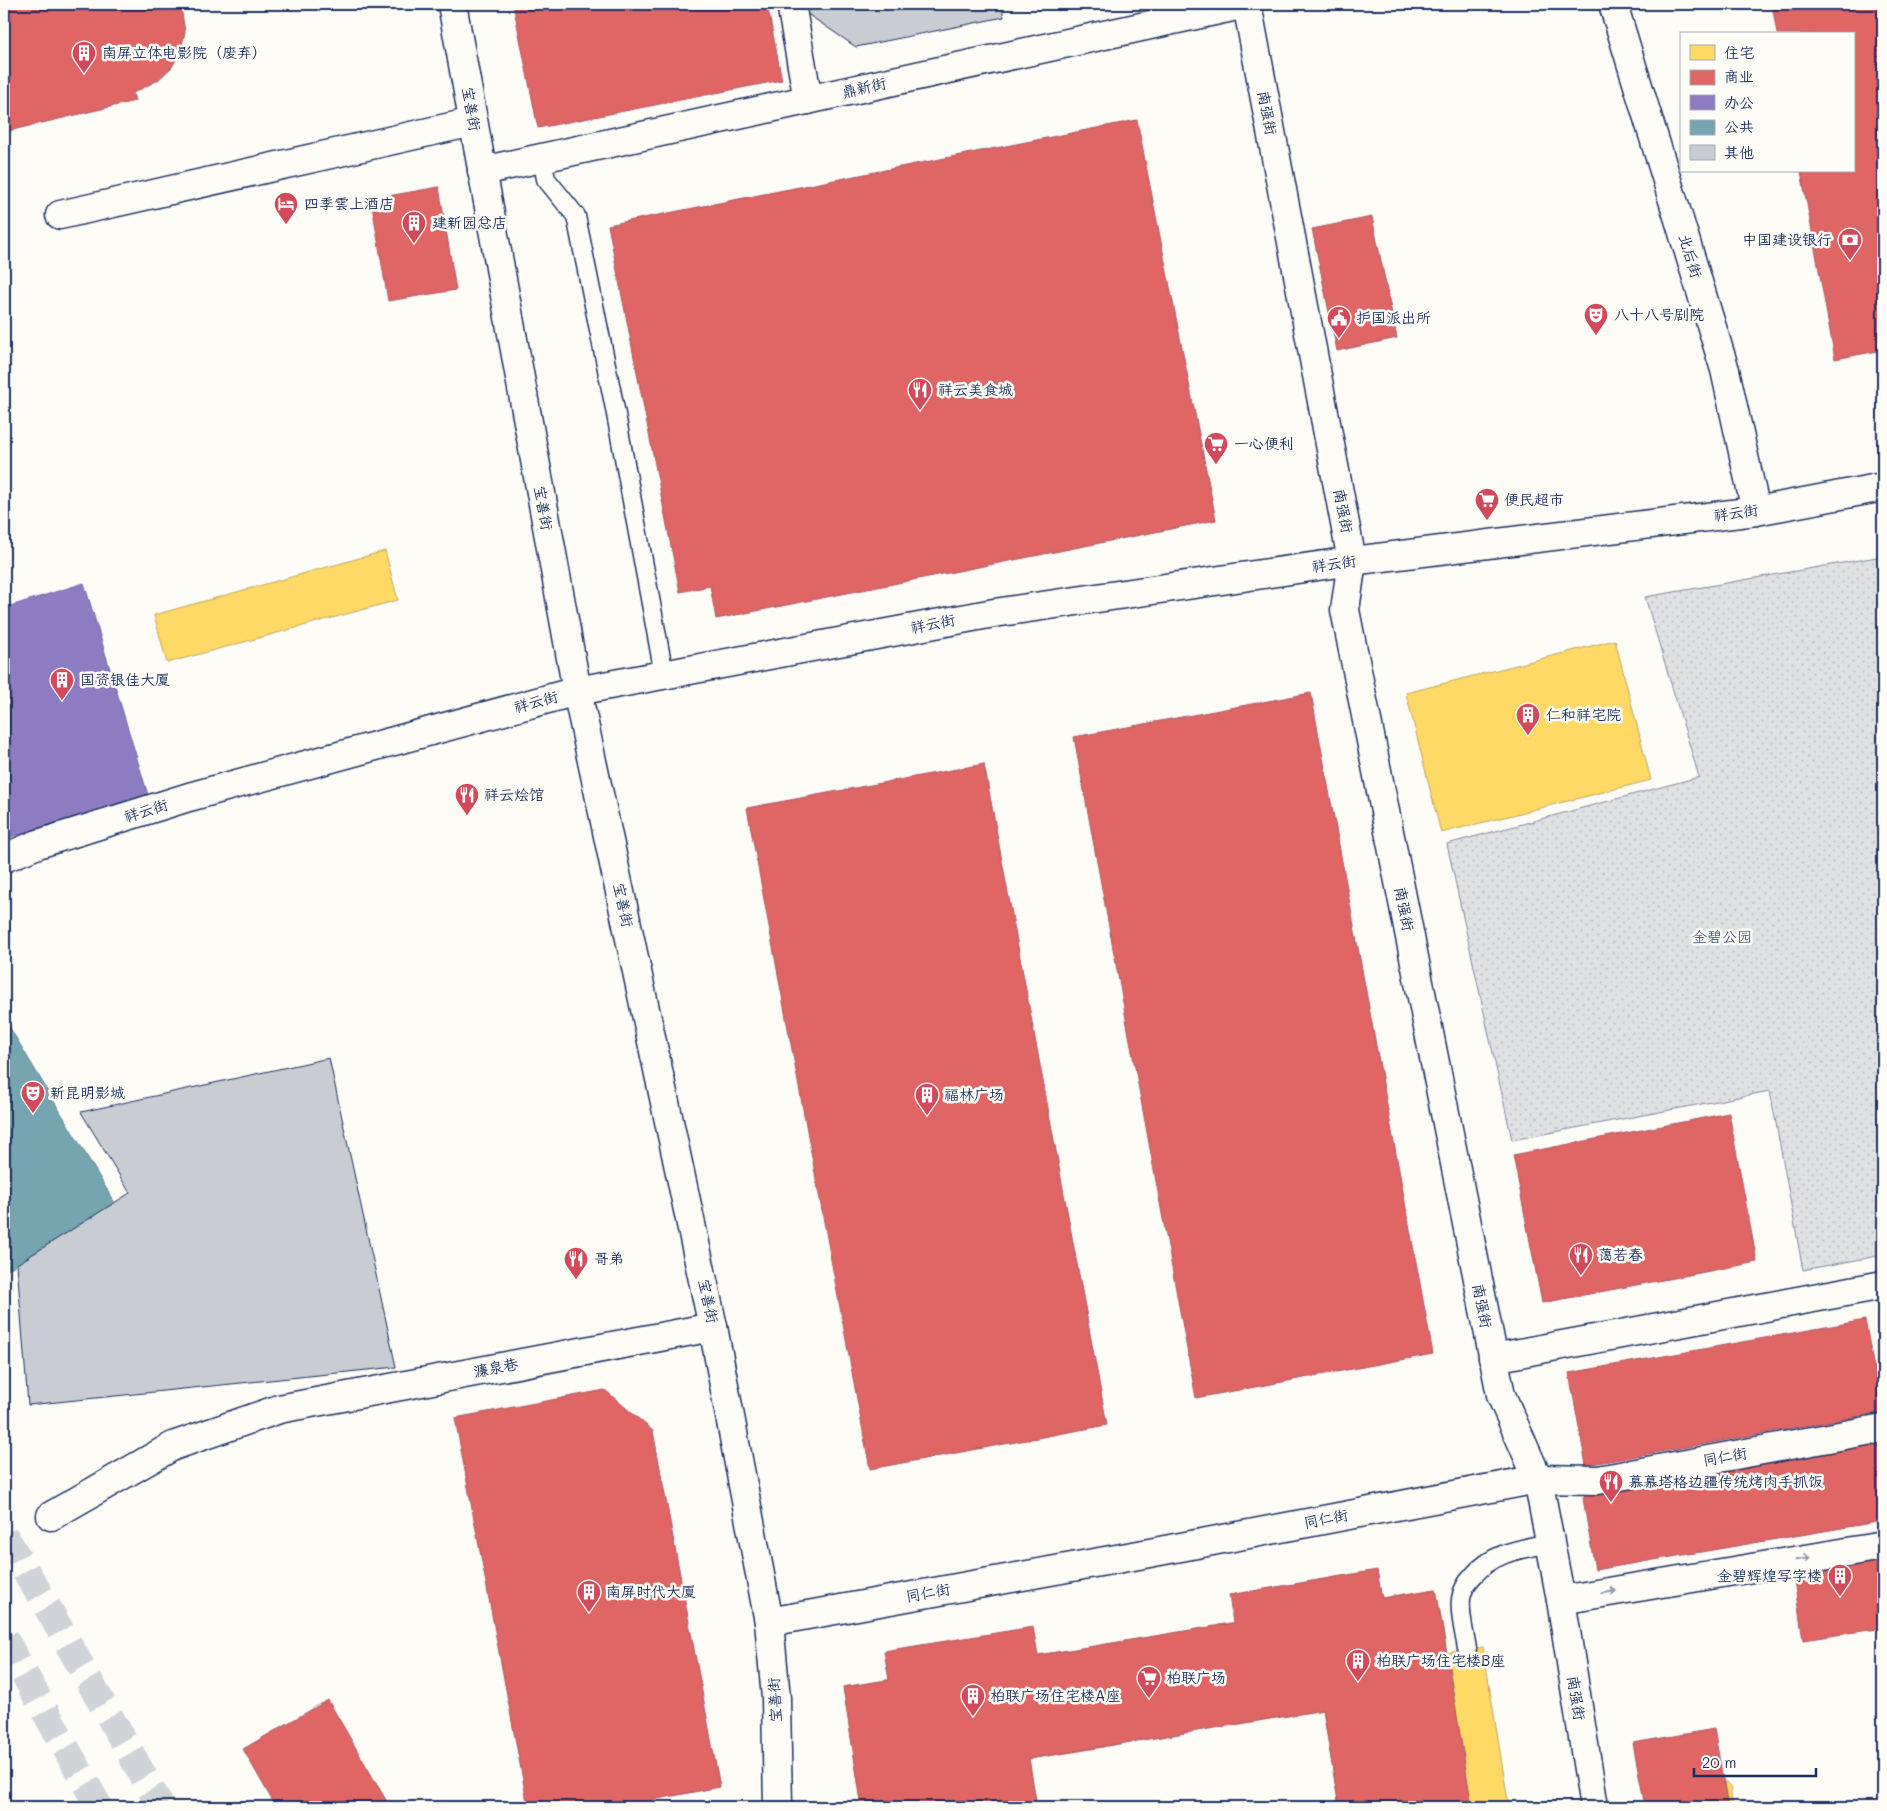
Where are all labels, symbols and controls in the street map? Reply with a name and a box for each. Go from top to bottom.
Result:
legend [1680,32,1854,172]
building icon: 南屏立体电影院（废弃） [71,40,97,74]
place label: 南屏立体电影院（废弃） [102,42,267,62]
text: 住宅 [1724,42,1754,62]
text: 商业 [1724,66,1754,86]
street label: 鼎新街 [840,72,888,102]
street label: 宝善街 [458,85,486,133]
street label: 南强街 [1254,89,1282,137]
text: 办公 [1724,92,1754,112]
text: 公共 [1724,116,1754,136]
text: 其他 [1724,142,1754,162]
hotel icon: 四季雲上酒店 [273,191,299,225]
place label: 四季雲上酒店 [304,193,394,213]
building icon: 建新园总店 [401,210,427,244]
place label: 建新园总店 [432,212,507,232]
bank icon: 中国建设银行 [1837,227,1863,261]
place label: 中国建设银行 [1742,229,1832,249]
street label: 北后街 [1675,231,1707,280]
theatre icon: 八十八号剧院 [1583,302,1609,336]
place label: 八十八号剧院 [1614,304,1704,324]
public building icon: 护国派出所 [1326,305,1352,339]
place label: 护国派出所 [1356,307,1431,327]
restaurant icon: 祥云美食城 [907,377,933,411]
place label: 祥云美食城 [938,379,1013,399]
supermarket icon: 一心便利 [1203,431,1229,465]
place label: 一心便利 [1234,433,1294,453]
street label: 宝善街 [530,484,558,532]
street label: 南强街 [1330,487,1358,535]
supermarket icon: 便民超市 [1474,487,1500,521]
place label: 便民超市 [1504,489,1564,509]
street label: 祥云街 [1712,499,1760,525]
street label: 祥云街 [1310,550,1358,576]
street label: 祥云街 [909,609,957,637]
building icon: 国资银佳大厦 [49,667,75,701]
place label: 国资银佳大厦 [80,669,170,689]
street label: 祥云街 [511,686,560,717]
building icon: 仁和祥宅院 [1515,702,1541,736]
place label: 仁和祥宅院 [1546,704,1621,724]
restaurant icon: 祥云烩馆 [454,782,480,816]
place label: 祥云烩馆 [484,784,544,804]
street label: 祥云街 [121,794,170,826]
street label: 宝善街 [610,881,638,929]
street label: 南强街 [1391,885,1419,933]
park label: 金碧公园 [1692,926,1752,946]
theatre icon: 新昆明影城 [20,1080,46,1114]
place label: 新昆明影城 [50,1082,125,1102]
building icon: 福林广场 [914,1082,940,1116]
place label: 福林广场 [944,1084,1004,1104]
restaurant icon: 蔼若春 [1568,1242,1594,1276]
place label: 蔼若春 [1598,1244,1643,1264]
restaurant icon: 哥弟 [563,1246,589,1280]
place label: 哥弟 [594,1248,624,1268]
street label: 宝善街 [695,1277,723,1325]
street label: 南强街 [1469,1282,1497,1330]
street label: 濂泉巷 [472,1353,520,1381]
street label: 同仁街 [1701,1442,1749,1470]
restaurant icon: 慕慕塔格边疆传统烤肉手抓饭 [1598,1469,1624,1503]
place label: 慕慕塔格边疆传统烤肉手抓饭 [1628,1471,1823,1491]
street label: 同仁街 [1302,1504,1350,1532]
one-way arrow [1795,1554,1811,1564]
building icon: 金碧辉煌写字楼 [1827,1563,1853,1597]
place label: 金碧辉煌写字楼 [1717,1565,1822,1585]
street label: 同仁街 [904,1578,952,1606]
building icon: 南屏时代大厦 [576,1579,602,1613]
place label: 南屏时代大厦 [606,1581,696,1601]
one-way arrow [1600,1587,1616,1597]
building icon: 柏联广场住宅楼B座 [1345,1648,1371,1682]
place label: 柏联广场住宅楼B座 [1376,1650,1505,1670]
supermarket icon: 柏联广场 [1136,1665,1162,1699]
place label: 柏联广场 [1166,1667,1226,1687]
street label: 南强街 [1564,1674,1590,1722]
street label: 宝善街 [763,1677,785,1723]
building icon: 柏联广场住宅楼A座 [960,1683,986,1717]
place label: 柏联广场住宅楼A座 [990,1685,1120,1705]
scale bar [1694,1746,1817,1778]
text: 20 m [1702,1752,1736,1772]

